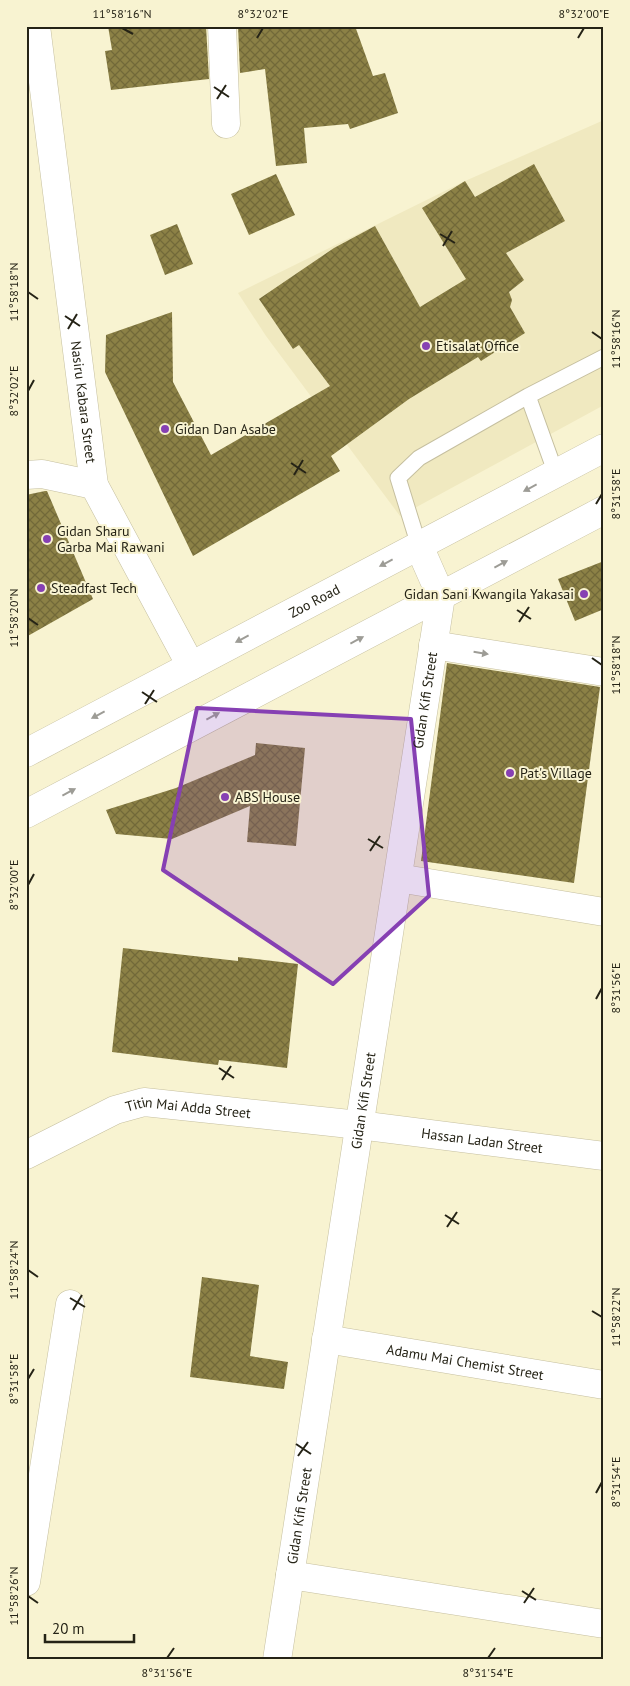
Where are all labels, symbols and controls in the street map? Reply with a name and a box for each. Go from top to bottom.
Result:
text: 11°58'16"N [92,6,152,21]
text: 8°32'02"E [238,6,288,21]
text: 8°32'00"E [559,6,609,21]
text: 11°58'18"N [6,262,21,322]
text: 11°58'16"N [608,309,623,369]
place label: Etisalat Office [436,337,519,355]
street label: Nasiru Kabara Street [67,340,100,464]
marker: Etisalat Office [420,340,432,352]
text: 8°32'02"E [6,366,21,416]
place label: Gidan Dan Asabe [175,420,276,438]
marker: Gidan Dan Asabe [159,423,171,435]
text: 8°31'58"E [608,469,623,519]
one-way arrow [523,483,536,492]
place label: Gidan Sharu Garba Mai Rawani [57,522,165,556]
marker: Gidan Sharu Garba Mai Rawani [41,533,53,545]
one-way arrow [379,559,393,567]
one-way arrow [494,560,508,569]
place label: Steadfast Tech [51,579,137,597]
street label: Zoo Road [286,580,343,622]
marker: Steadfast Tech [35,582,47,594]
place label: Gidan Sani Kwangila Yakasai [404,585,574,603]
text: 11°58'20"N [6,588,21,648]
marker: Gidan Sani Kwangila Yakasai [578,588,590,600]
one-way arrow [235,635,249,643]
text: 11°58'18"N [608,635,623,695]
one-way arrow [350,636,364,644]
one-way arrow [474,649,490,657]
street label: Gidan Kifi Street [409,650,441,750]
one-way arrow [91,711,106,719]
one-way arrow [206,712,220,720]
place label: Pat's Village [520,764,592,782]
marker: Pat's Village [504,767,516,779]
one-way arrow [63,787,76,796]
place label: ABS House [235,788,300,806]
marker: ABS House [219,791,231,803]
text: 8°32'00"E [6,860,21,910]
text: 8°31'56"E [608,963,623,1013]
street label: Gidan Kifi Street [347,1051,380,1150]
street label: Titin Mai Adda Street [123,1093,252,1122]
street label: Hassan Ladan Street [420,1124,544,1157]
text: 11°58'24"N [6,1240,21,1300]
text: 11°58'22"N [608,1287,623,1347]
street label: Adamu Mai Chemist Street [385,1340,545,1384]
text: 8°31'58"E [6,1354,21,1404]
text: 8°31'54"E [608,1457,623,1507]
street label: Gidan Kifi Street [283,1466,316,1565]
text: 11°58'26"N [6,1566,21,1626]
scale bar [45,1611,134,1643]
text: 20 m [52,1619,85,1638]
text: 8°31'56"E [142,1665,192,1680]
text: 8°31'54"E [463,1665,513,1680]

